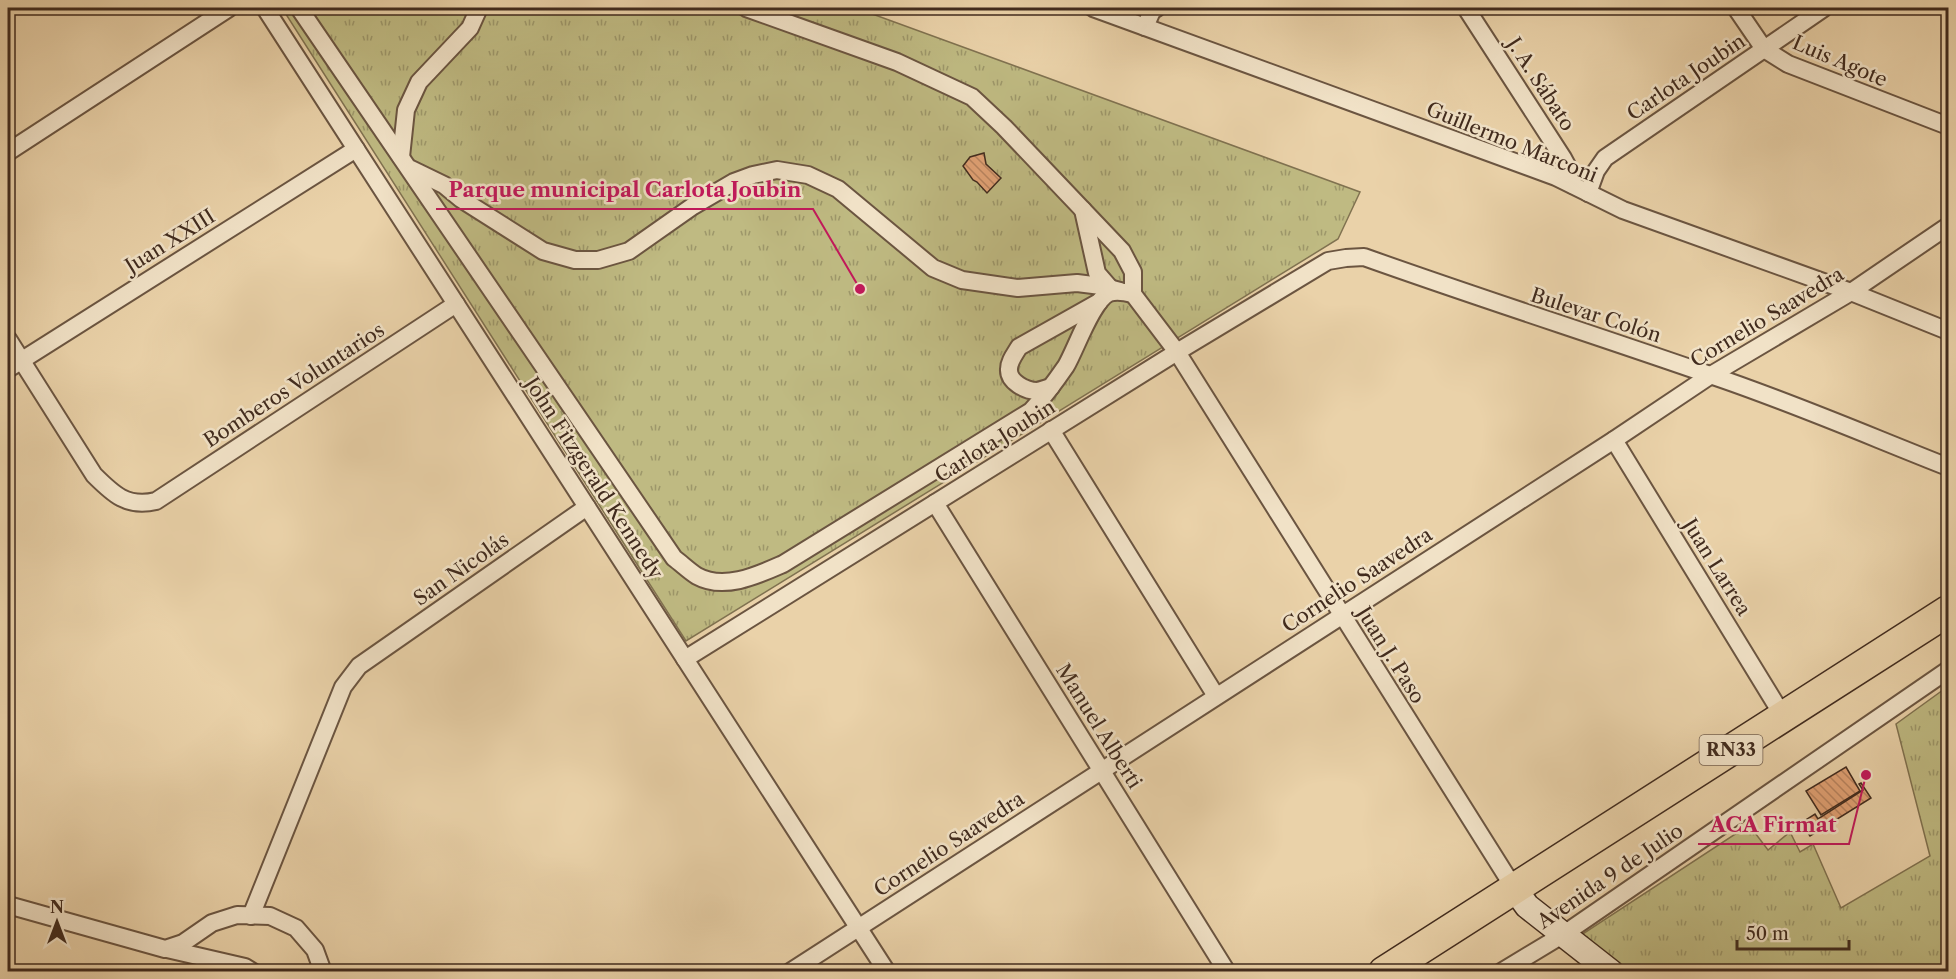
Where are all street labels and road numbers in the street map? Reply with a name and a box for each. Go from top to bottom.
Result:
street label: Carlota Joubin [1622,28,1750,125]
street label: J. A. Sábato [1500,30,1580,135]
street label: Luis Agote [1789,30,1891,92]
street label: Guillermo Marconi [1423,97,1601,187]
street label: Juan XXIII [118,204,219,280]
street label: Cornelio Saavedra [1686,262,1848,372]
street label: Bulevar Colón [1528,283,1665,348]
street label: Bomberos Voluntarios [199,318,389,452]
street label: John Fitzgerald Kennedy [518,370,669,584]
street label: Carlota Joubin [930,394,1060,488]
street label: Juan Larrea [1676,512,1756,620]
street label: Cornelio Saavedra [1277,522,1437,638]
street label: San Nicolás [409,527,513,611]
street label: Juan J. Paso [1350,600,1430,708]
street label: Manuel Alberti [1051,659,1147,793]
road number: RN33 [1700,735,1762,765]
street label: Cornelio Saavedra [869,786,1029,902]
street label: Avenida 9 de Julio [1532,818,1687,934]

